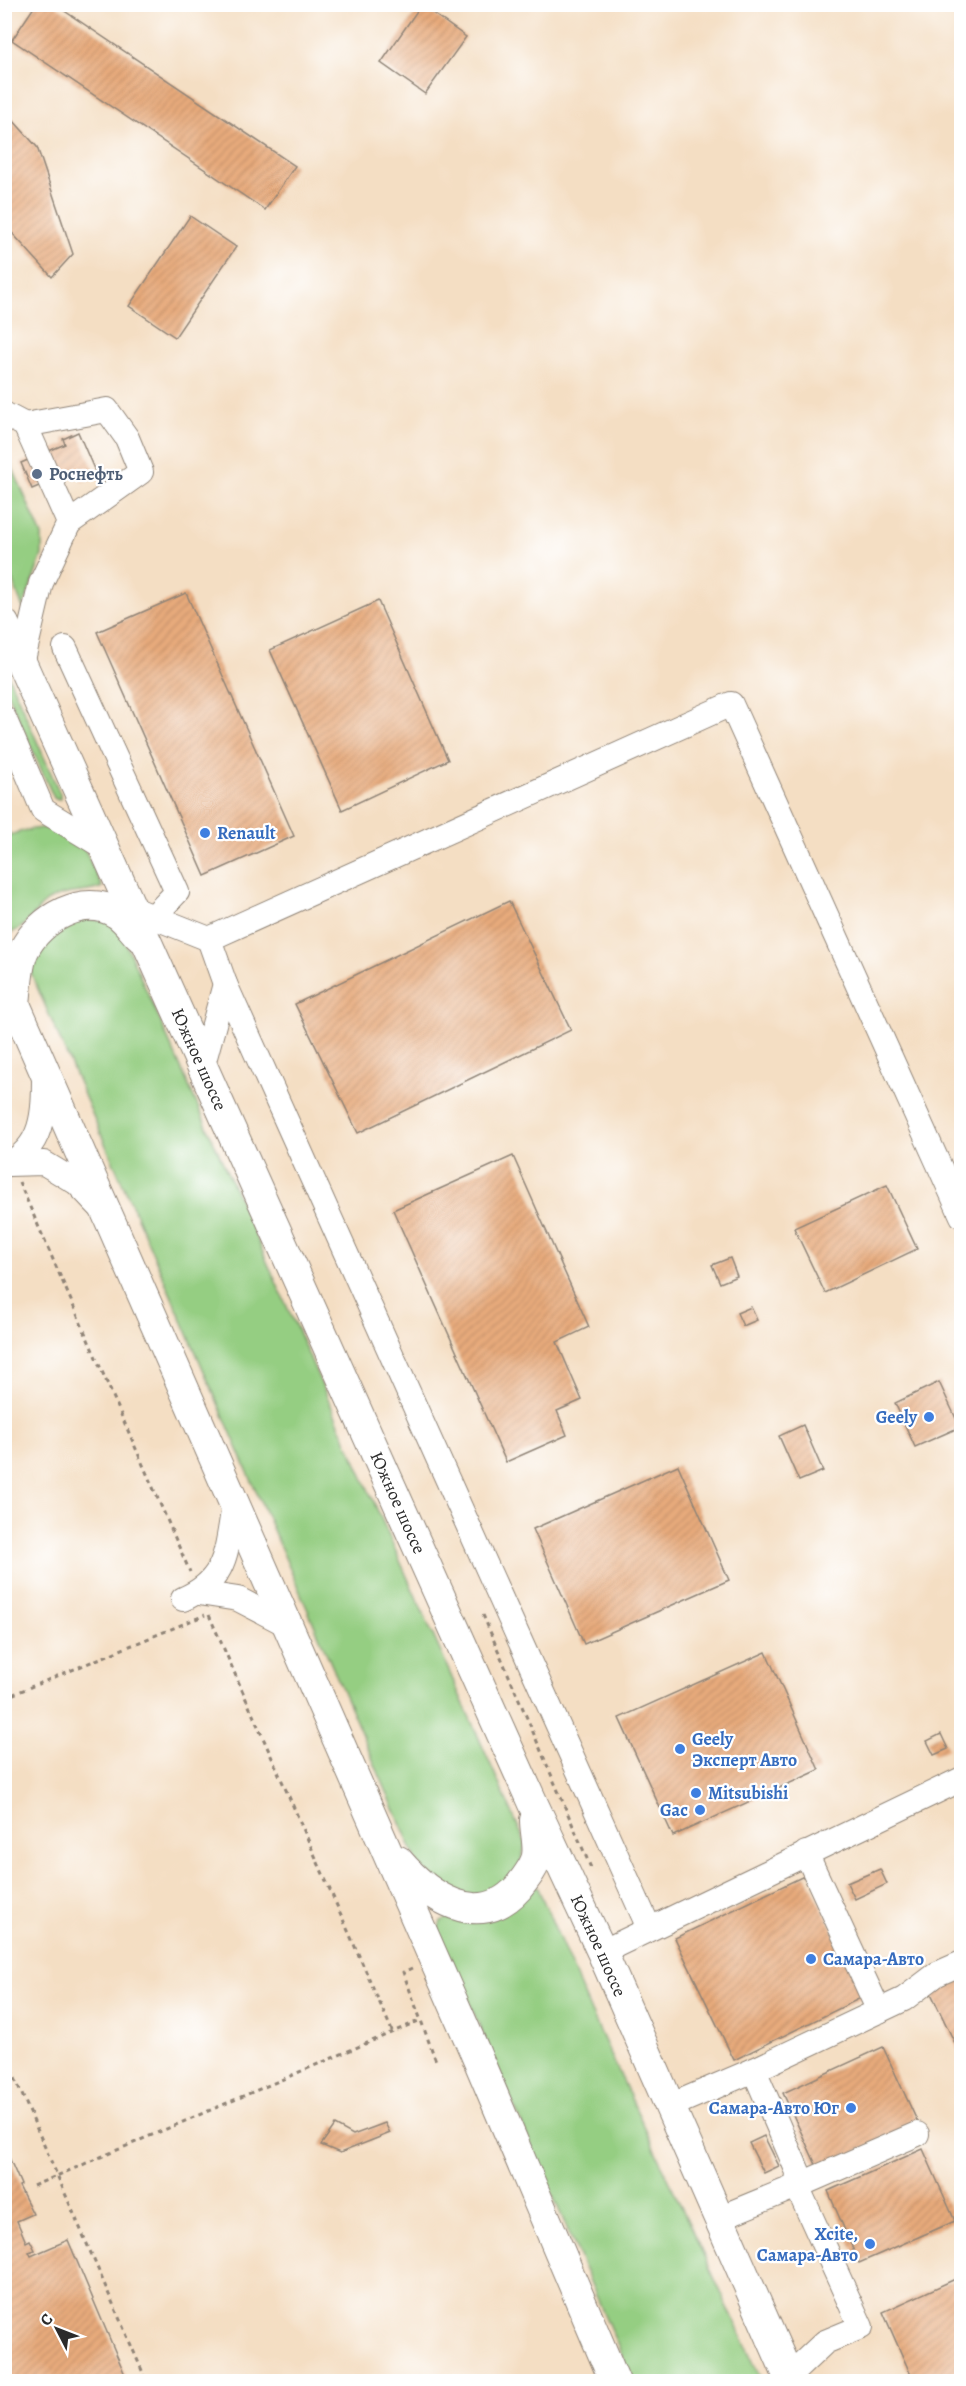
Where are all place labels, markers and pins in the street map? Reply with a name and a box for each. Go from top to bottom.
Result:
place label: Роснефть [49,462,124,486]
marker: Роснефть [30,467,44,481]
place label: Renault [217,821,276,845]
marker: Renault [198,826,212,840]
place label: Geely [876,1405,918,1429]
marker: Geely [922,1410,936,1424]
place label: Geely Эксперт Авто [692,1727,797,1772]
marker: Geely Эксперт Авто [673,1742,687,1756]
place label: Mitsubishi [708,1781,788,1805]
marker: Mitsubishi [689,1786,703,1800]
place label: Gac [660,1798,688,1822]
marker: Gac [693,1803,707,1817]
place label: Самара-Авто [823,1947,924,1971]
marker: Самара-Авто [804,1952,818,1966]
place label: Самара-Авто Юг [709,2096,839,2120]
marker: Самара-Авто Юг [844,2101,858,2115]
place label: Xcite, Самара-Авто [757,2222,858,2267]
marker: Xcite, Самара-Авто [863,2237,877,2251]

